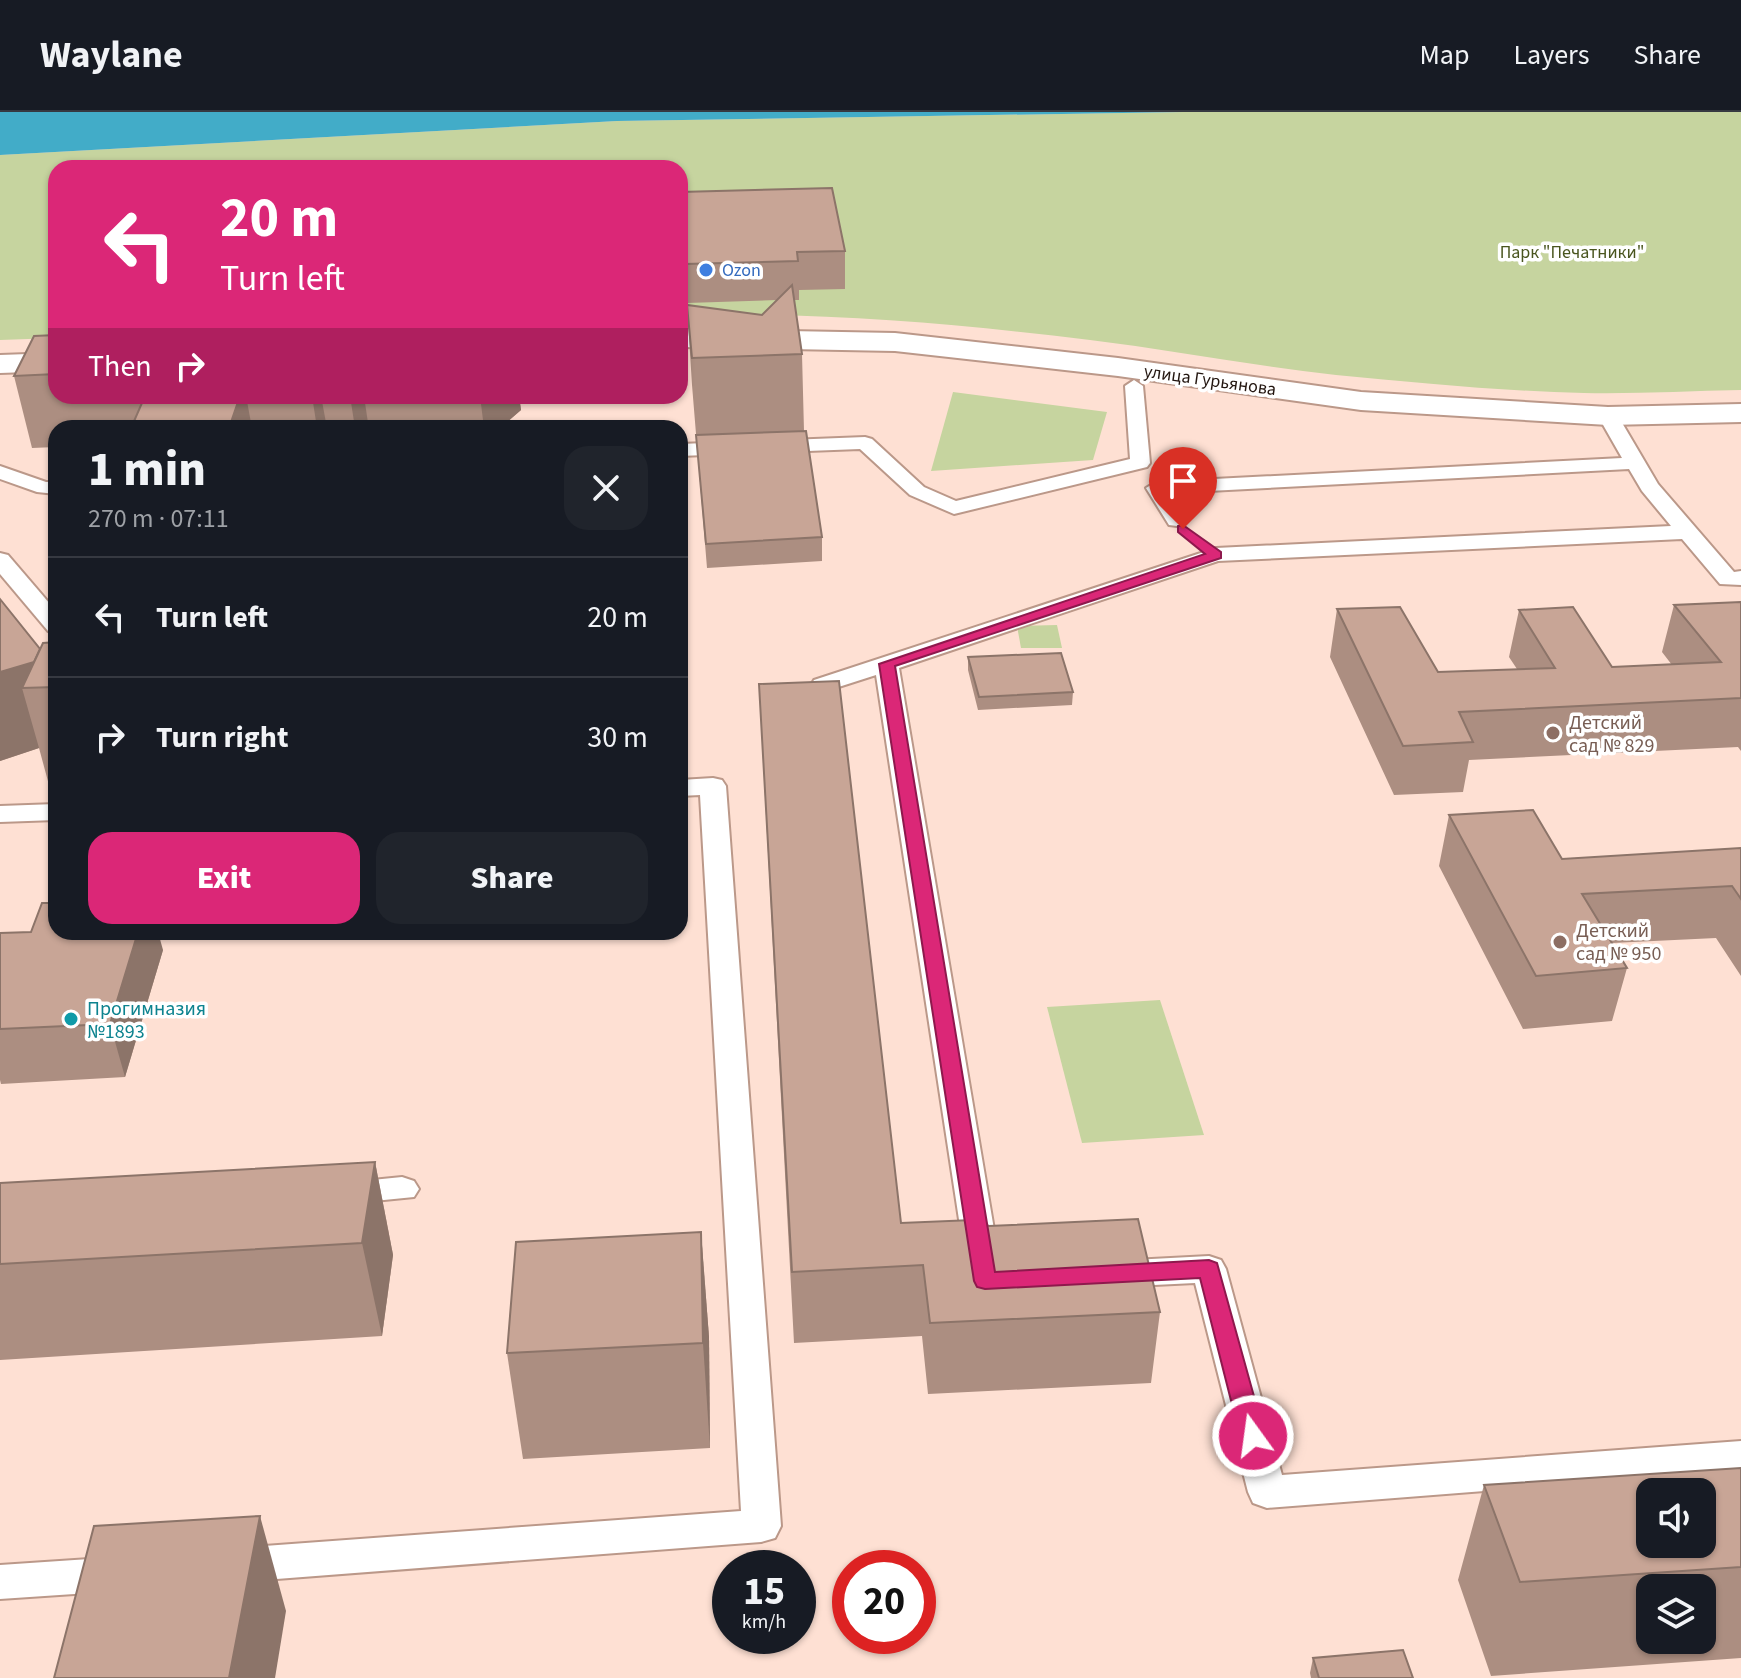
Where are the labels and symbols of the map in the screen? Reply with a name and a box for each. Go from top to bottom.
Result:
park label: Парк "Печатники" [1500,240,1644,265]
place label: Ozon [722,258,761,283]
marker: Ozon [697,261,715,279]
street label: улица Гурьянова [1142,359,1278,402]
pin [1149,447,1217,529]
place label: Детский сад № 829 [1569,709,1654,760]
marker: Детский сад № 829 [1544,724,1562,742]
place label: Детский сад № 950 [1576,917,1661,968]
marker: Детский сад № 950 [1551,933,1569,951]
place label: Прогимназия №1893 [87,995,206,1046]
marker: Прогимназия №1893 [62,1010,80,1028]
position arrow [1211,1394,1295,1478]
speed limit sign: 20 [832,1550,936,1654]

